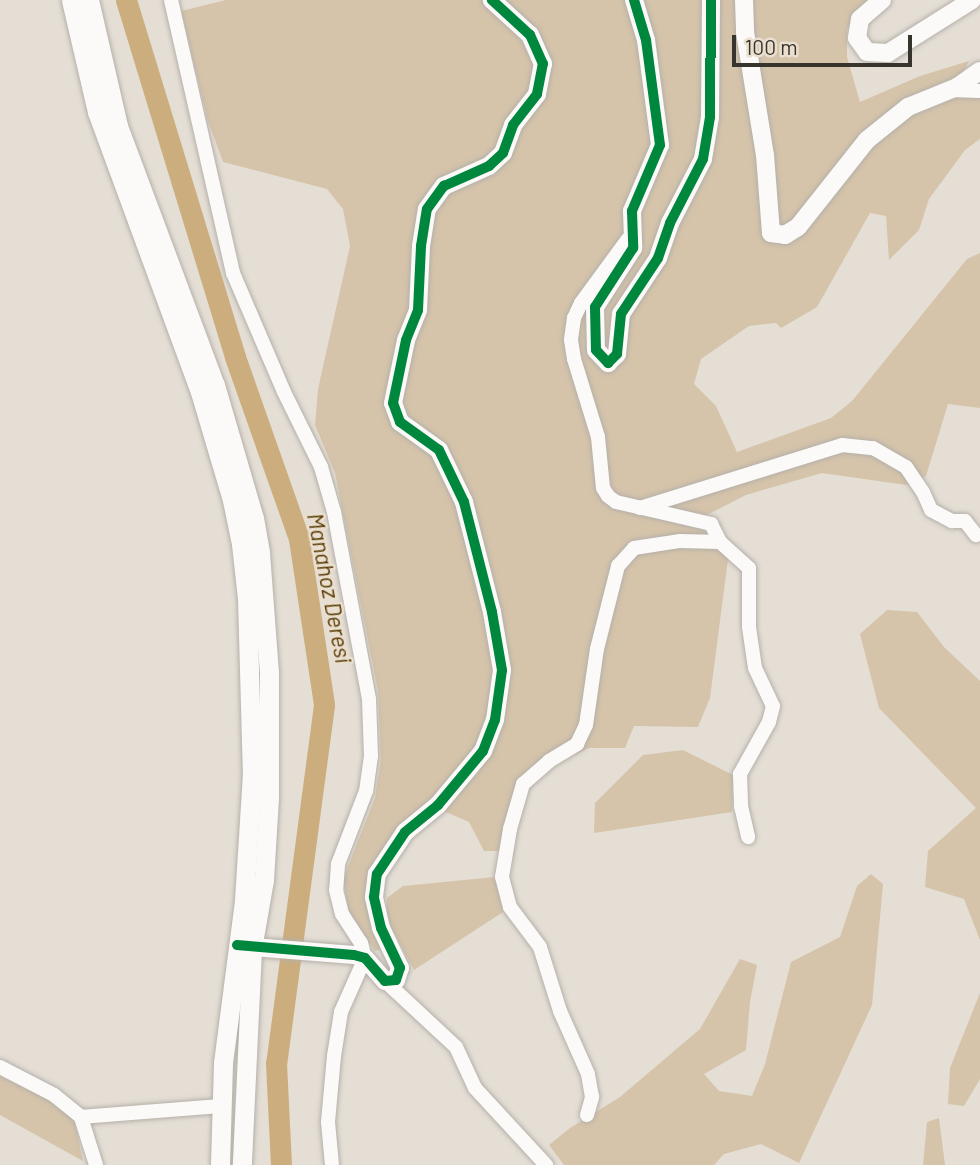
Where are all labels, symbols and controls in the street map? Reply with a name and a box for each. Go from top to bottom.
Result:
scale bar [735,21,915,65]
text: 100 m [745,34,798,59]
water label: Manahoz Deresi [302,510,358,666]

